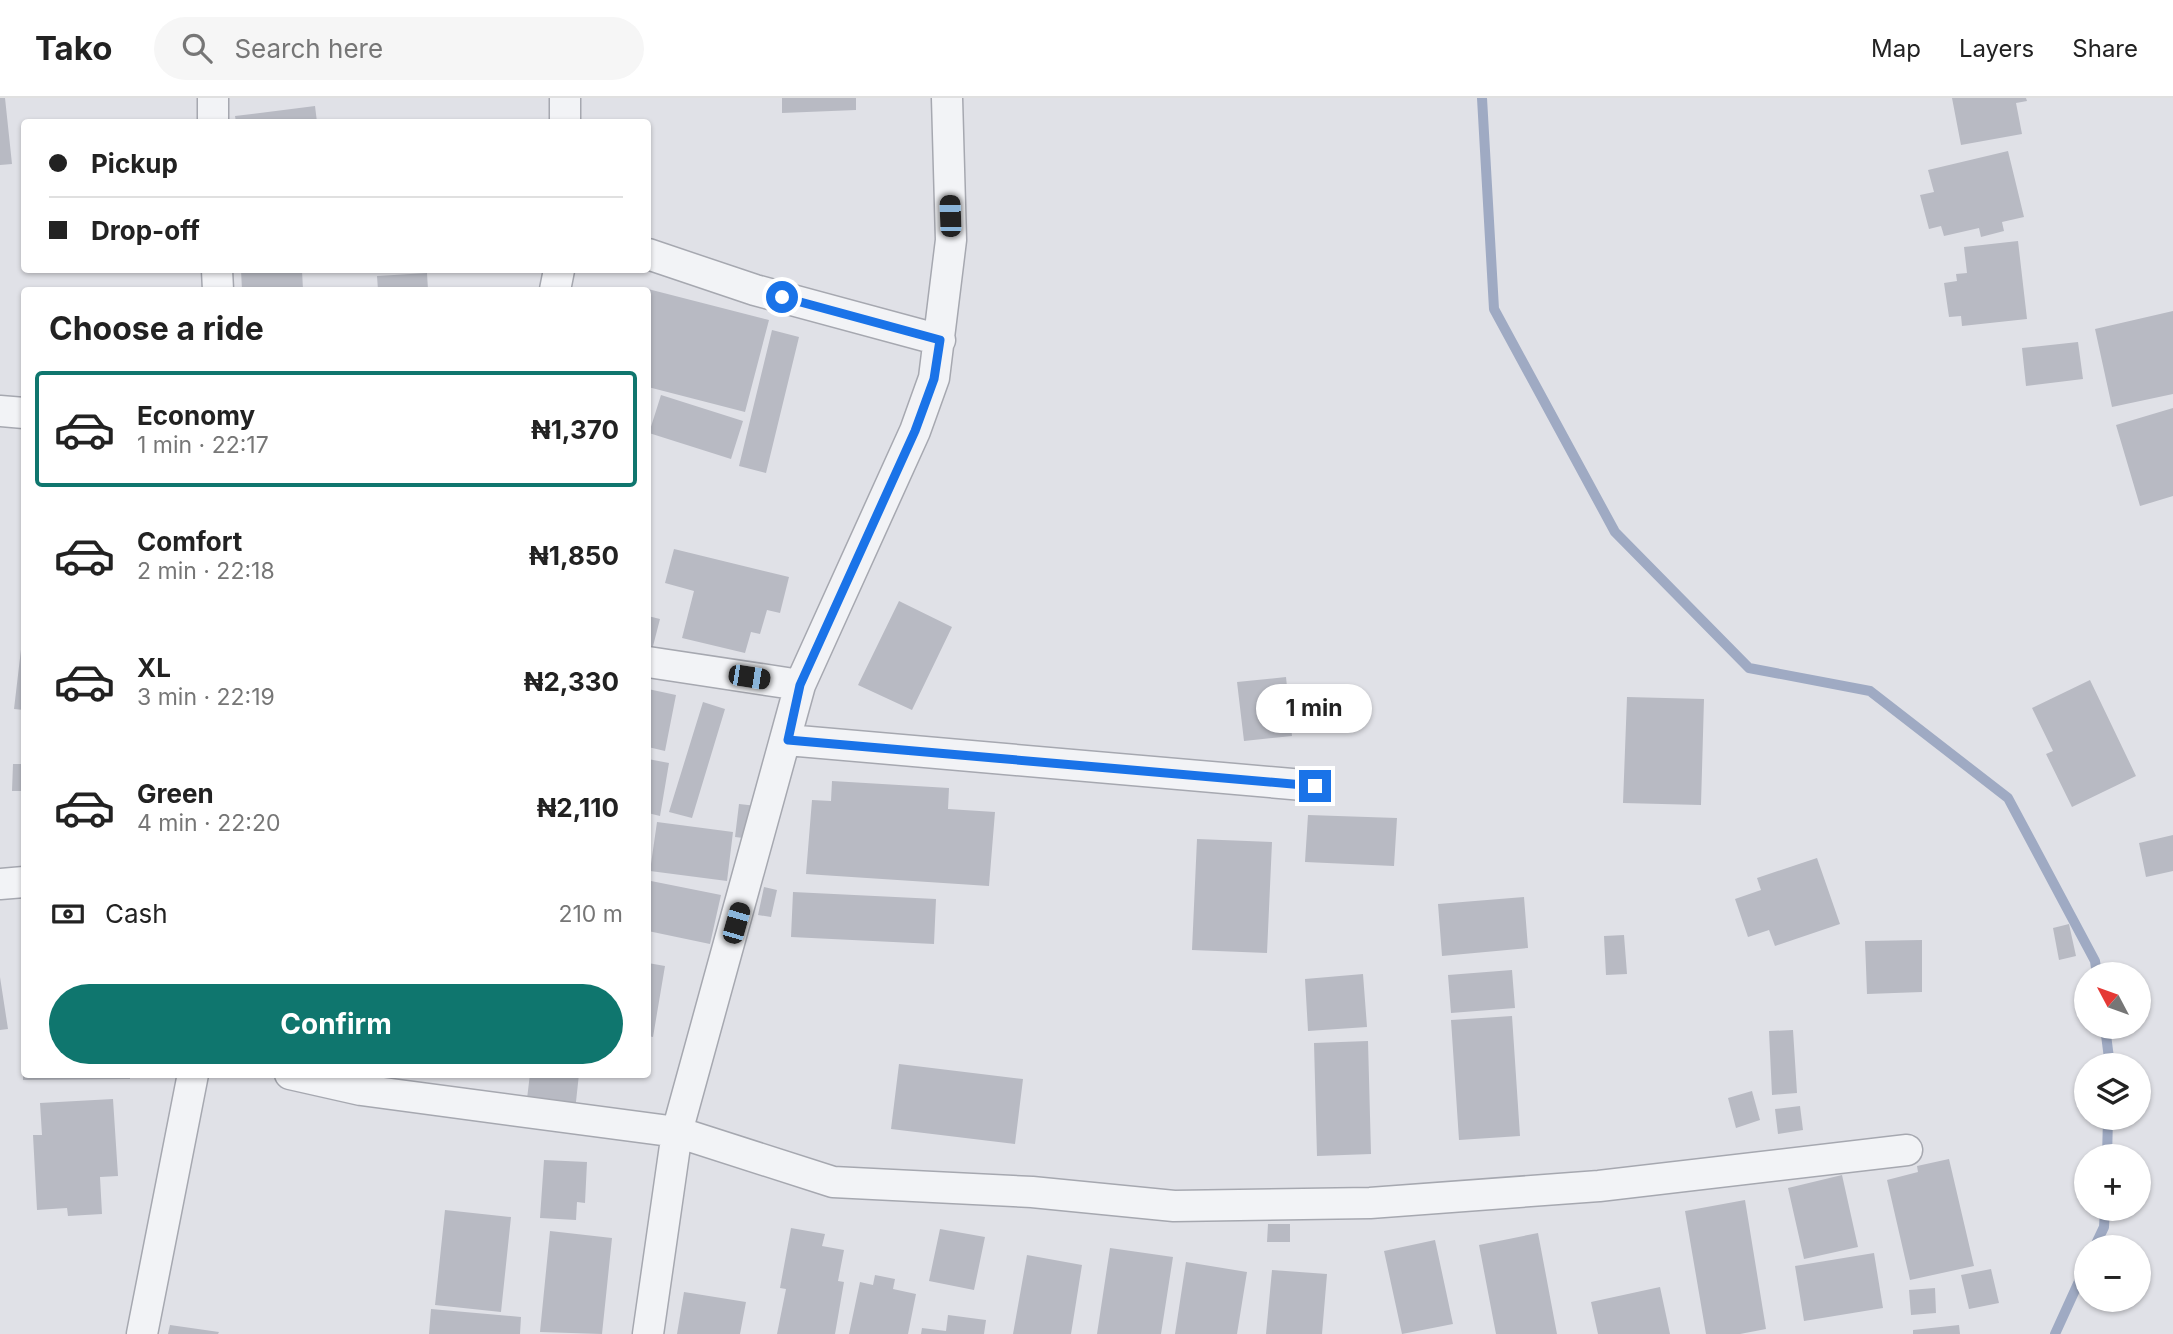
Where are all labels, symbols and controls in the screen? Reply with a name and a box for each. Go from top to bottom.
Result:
search box [154,17,644,80]
text: Tako [35,28,112,68]
icon: search [178,29,216,67]
text: Search here [234,33,383,64]
text: Map [1871,34,1921,63]
text: Layers [1959,34,2034,63]
text: Share [2072,34,2138,63]
text: Pickup [91,148,178,179]
car [939,195,962,237]
text: Drop-off [91,215,200,246]
route start [766,281,798,313]
text: Choose a ride [49,309,264,348]
icon: car [53,398,116,461]
text: Economy [137,400,255,431]
text: ₦1,370 [531,414,619,445]
text: 1 min · 22:17 [137,431,269,459]
icon: car [53,524,116,587]
text: Comfort [137,526,242,557]
text: ₦1,850 [529,540,619,571]
text: 2 min · 22:18 [137,557,275,585]
icon: car [53,650,116,713]
text: XL [137,652,171,683]
car [727,663,772,691]
text: ₦2,330 [524,666,619,697]
text: 3 min · 22:19 [137,683,275,711]
callout: 1 min [1257,684,1373,734]
text: 1 min [1286,694,1342,722]
route end [1299,770,1331,802]
icon: car [53,776,116,839]
text: Green [137,778,214,809]
text: ₦2,110 [537,792,619,823]
text: 4 min · 22:20 [137,809,280,837]
icon: cash [49,895,87,933]
text: Cash [105,898,168,929]
text: 210 m [558,900,623,928]
car [721,900,752,946]
north arrow [2074,962,2151,1040]
map controls [2074,962,2151,1312]
button: Confirm [49,984,623,1064]
button: layers [2074,1053,2151,1130]
button: + [2074,1144,2151,1221]
button: − [2074,1235,2151,1312]

